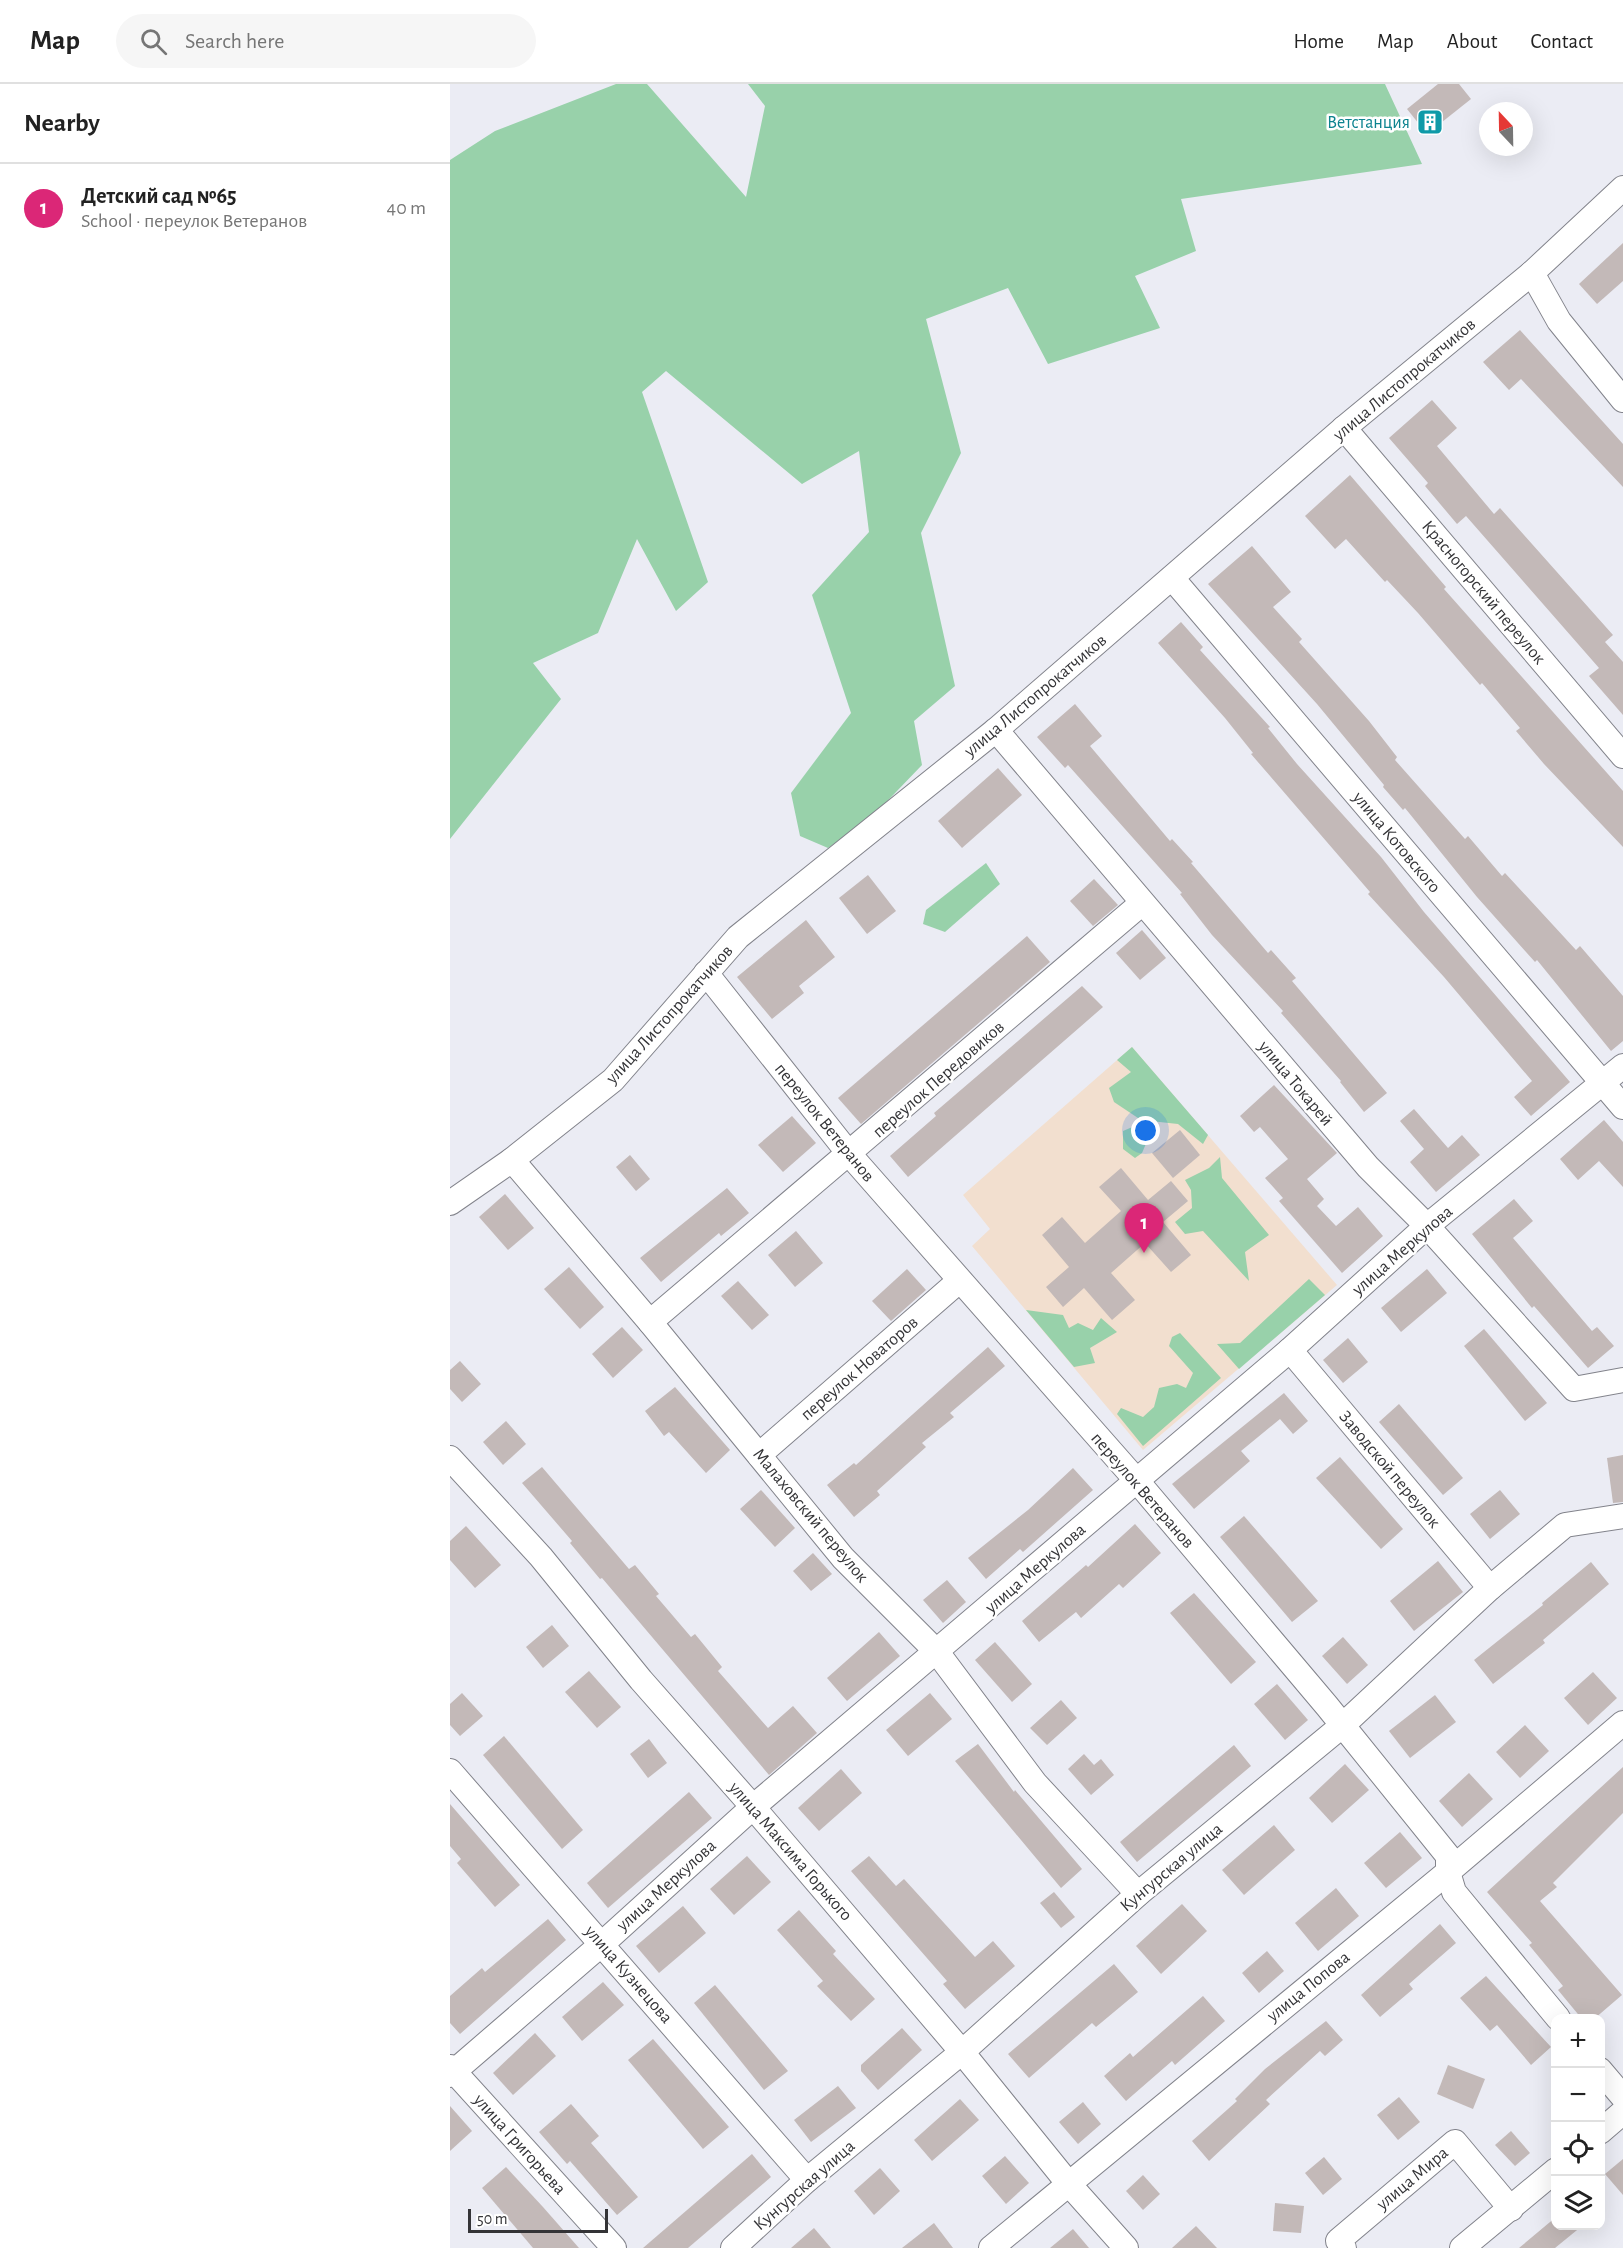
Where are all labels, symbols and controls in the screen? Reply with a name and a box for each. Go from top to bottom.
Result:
search box [116,14,536,68]
icon: search [137,25,170,58]
text: Map [30,27,80,55]
text: Search here [185,30,284,52]
text: Home [1293,31,1344,52]
text: Map [1377,31,1414,52]
text: About [1447,31,1497,52]
text: Contact [1530,31,1593,52]
north arrow [1479,102,1533,156]
building icon: Ветстанция [1415,107,1445,137]
text: Nearby [24,110,100,136]
place label: Ветстанция [1327,114,1410,132]
text: Детский сад №65 [81,185,237,207]
text: 1 [40,198,47,218]
text: 40 m [387,198,426,218]
text: School · переулок Ветеранов [81,211,307,231]
street label: улица Листопрокатчиков [1329,315,1479,445]
street label: Красногорский переулок [1418,517,1549,668]
street label: улица Листопрокатчиков [960,631,1110,761]
street label: улица Котовского [1348,788,1444,897]
street label: улица Листопрокатчиков [602,942,737,1088]
street label: переулок Передовиков [869,1018,1008,1142]
street label: улица Токарей [1254,1037,1336,1130]
street label: переулок Ветеранов [771,1060,877,1185]
your location [1131,1116,1160,1145]
street label: улица Меркулова [1348,1202,1456,1300]
pin: 1 [1124,1204,1164,1253]
street label: переулок Новаторов [798,1313,922,1424]
street label: Заводской переулок [1335,1408,1444,1532]
street label: переулок Ветеранов [1087,1429,1197,1552]
street label: Малаховский переулок [749,1445,872,1587]
street label: улица Меркулова [981,1520,1089,1618]
street label: улица Максима Горького [725,1778,855,1925]
street label: Кунгурская улица [1117,1820,1226,1916]
street label: улица Меркулова [613,1837,720,1935]
street label: улица Кузнецова [580,1922,675,2027]
street label: улица Попова [1263,1948,1353,2026]
map controls [1551,2014,1605,2230]
button: + [1551,2014,1605,2068]
button: − [1551,2068,1605,2122]
street label: улица Григорьева [469,2090,569,2198]
button: locate [1551,2122,1605,2176]
street label: Кунгурская улица [751,2137,859,2234]
street label: улица Мира [1373,2144,1452,2214]
button: layers [1551,2176,1605,2230]
scale bar [468,2206,608,2234]
text: 50 m [477,2211,508,2227]

